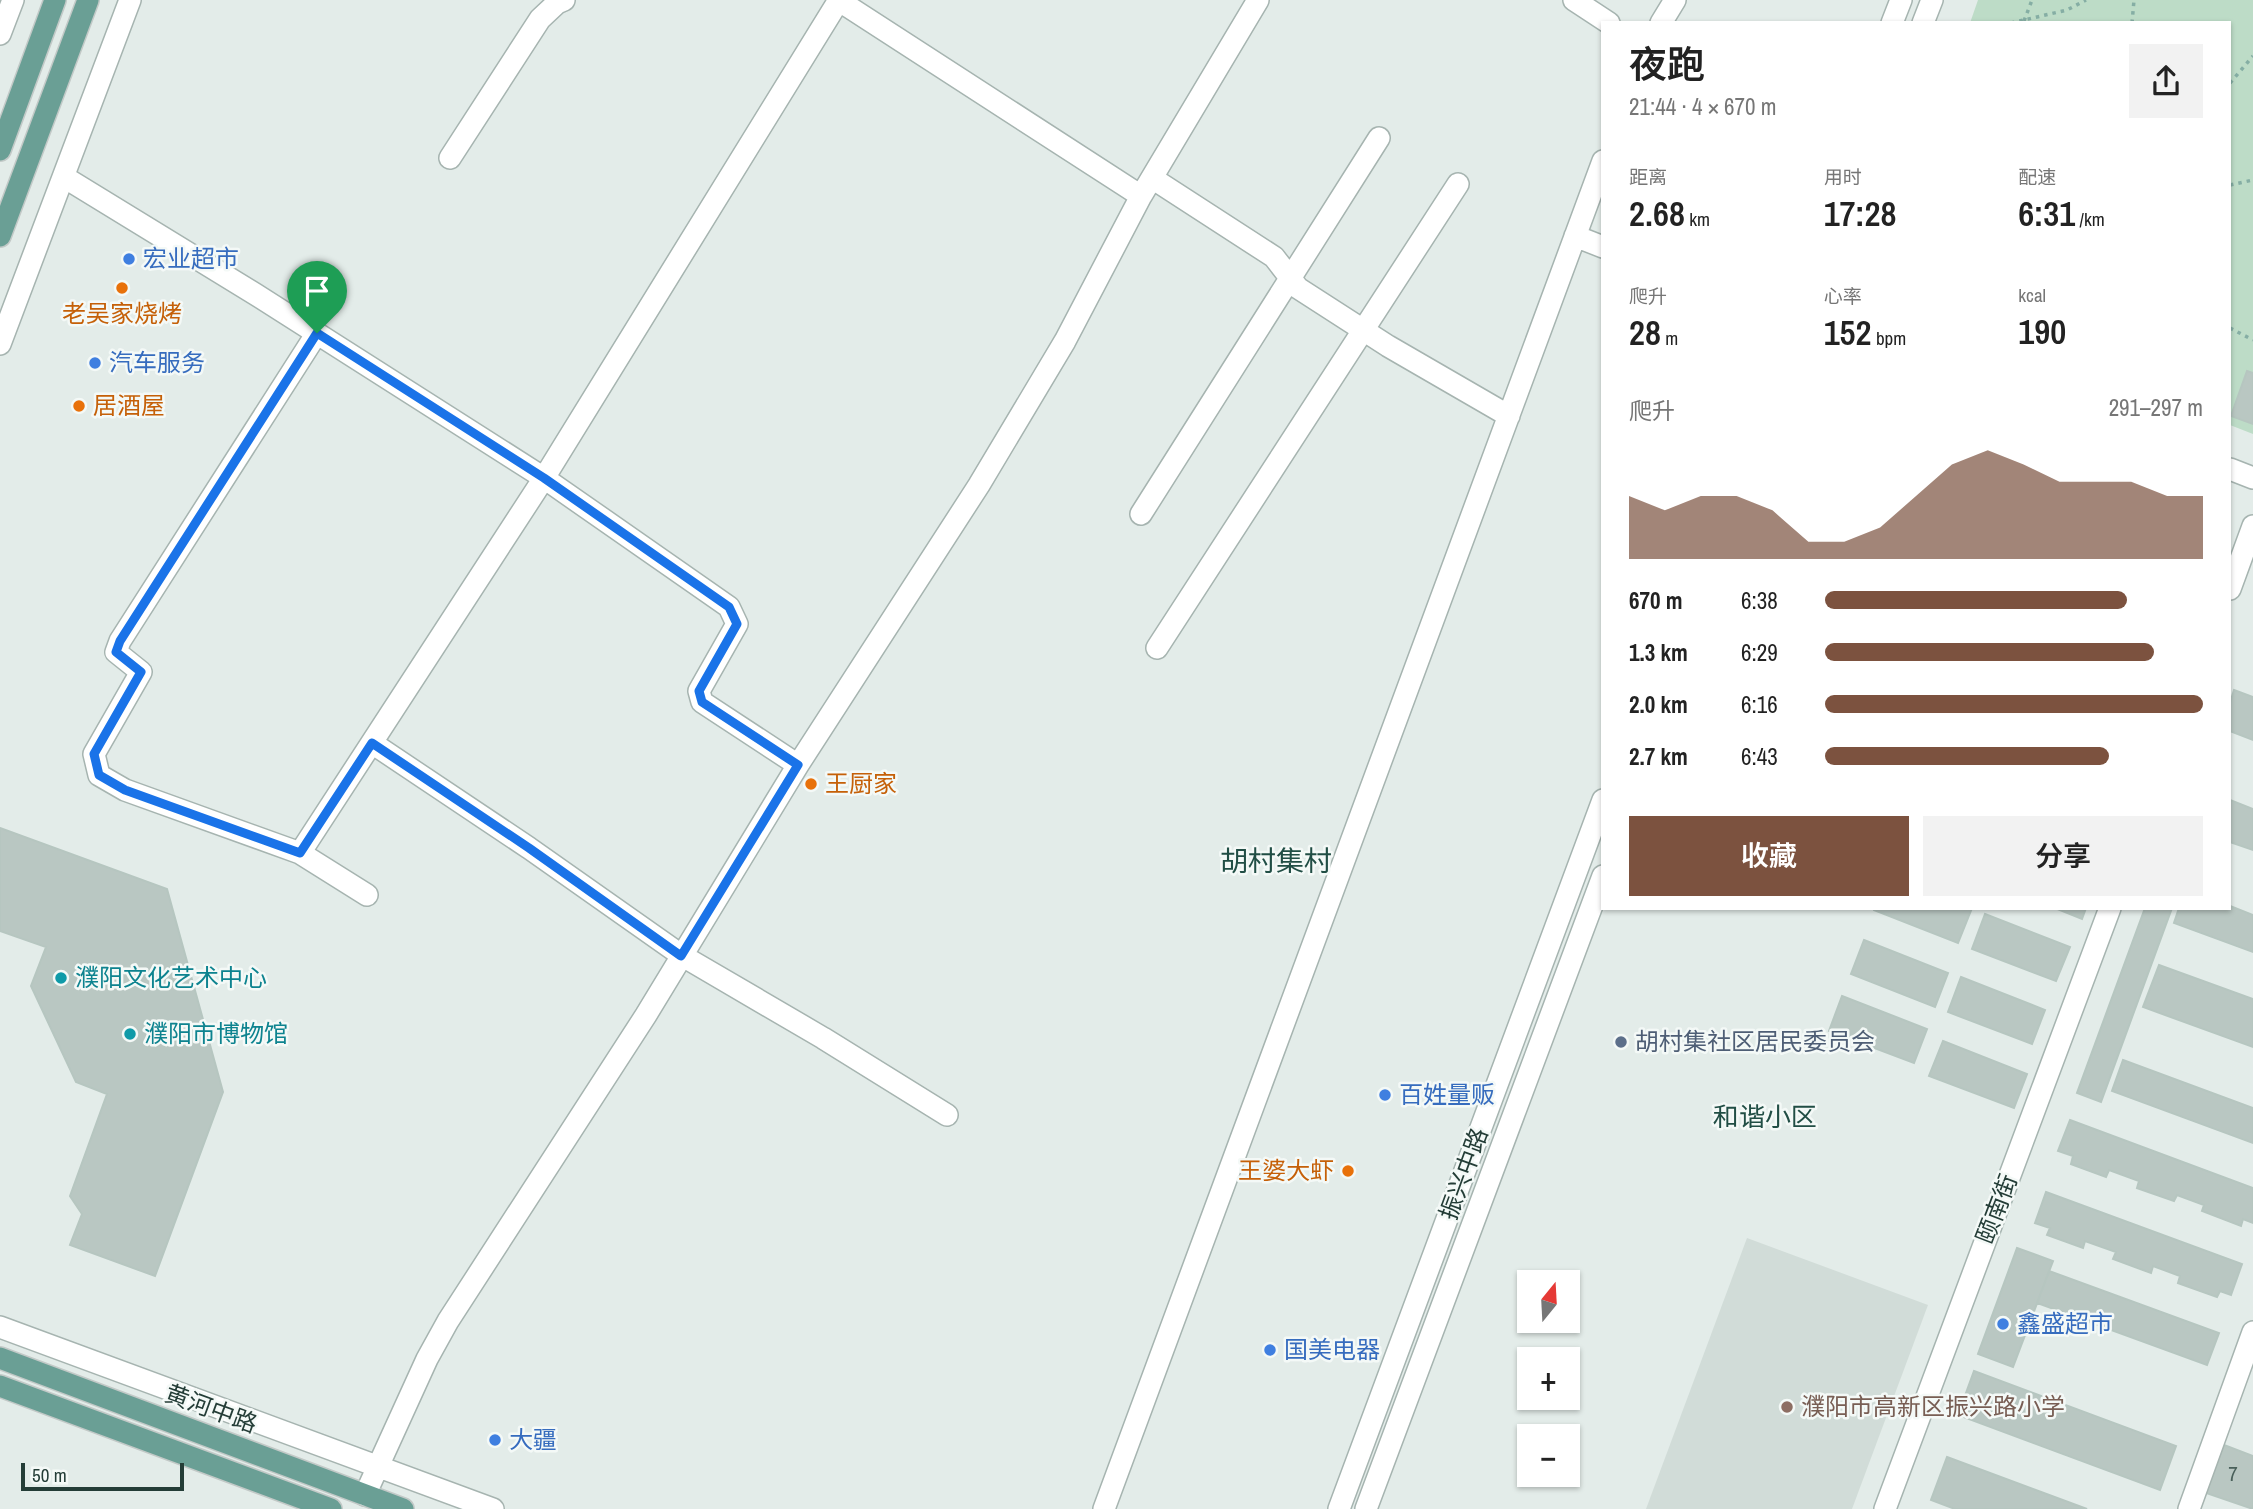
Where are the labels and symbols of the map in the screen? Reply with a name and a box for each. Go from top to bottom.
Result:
place label: 宏业超市 [143,242,239,274]
marker: 宏业超市 [121,251,137,267]
pin [287,261,347,333]
marker: 老吴家烧烤 [114,280,130,296]
place label: 老吴家烧烤 [62,297,182,329]
place label: 汽车服务 [109,346,205,378]
marker: 汽车服务 [87,355,103,371]
place label: 居酒屋 [93,389,165,421]
marker: 居酒屋 [71,398,87,414]
place label: 王厨家 [825,767,897,799]
marker: 王厨家 [803,776,819,792]
district label: 胡村集村 [1220,842,1332,880]
place label: 濮阳文化艺术中心 [75,961,267,993]
marker: 濮阳文化艺术中心 [53,970,69,986]
place label: 濮阳市博物馆 [144,1017,288,1049]
place label: 胡村集社区居民委员会 [1635,1025,1875,1057]
marker: 濮阳市博物馆 [122,1026,138,1042]
marker: 胡村集社区居民委员会 [1613,1034,1629,1050]
place label: 百姓量贩 [1399,1078,1495,1110]
marker: 百姓量贩 [1377,1087,1393,1103]
district label: 和谐小区 [1713,1099,1817,1134]
street label: 振兴中路 [1432,1123,1495,1224]
place label: 王婆大虾 [1238,1154,1334,1186]
marker: 王婆大虾 [1340,1163,1356,1179]
street label: 颐南街 [1968,1169,2024,1248]
north arrow [1517,1270,1580,1334]
place label: 鑫盛超市 [2017,1307,2113,1339]
marker: 鑫盛超市 [1995,1316,2011,1332]
place label: 国美电器 [1284,1333,1380,1365]
marker: 国美电器 [1262,1342,1278,1358]
street label: 黄河中路 [161,1377,262,1440]
place label: 濮阳市高新区振兴路小学 [1801,1390,2065,1422]
marker: 濮阳市高新区振兴路小学 [1779,1399,1795,1415]
place label: 大疆 [509,1423,557,1455]
marker: 大疆 [487,1432,503,1448]
house number: 7 [2228,1459,2238,1488]
scale bar [21,1460,184,1492]

